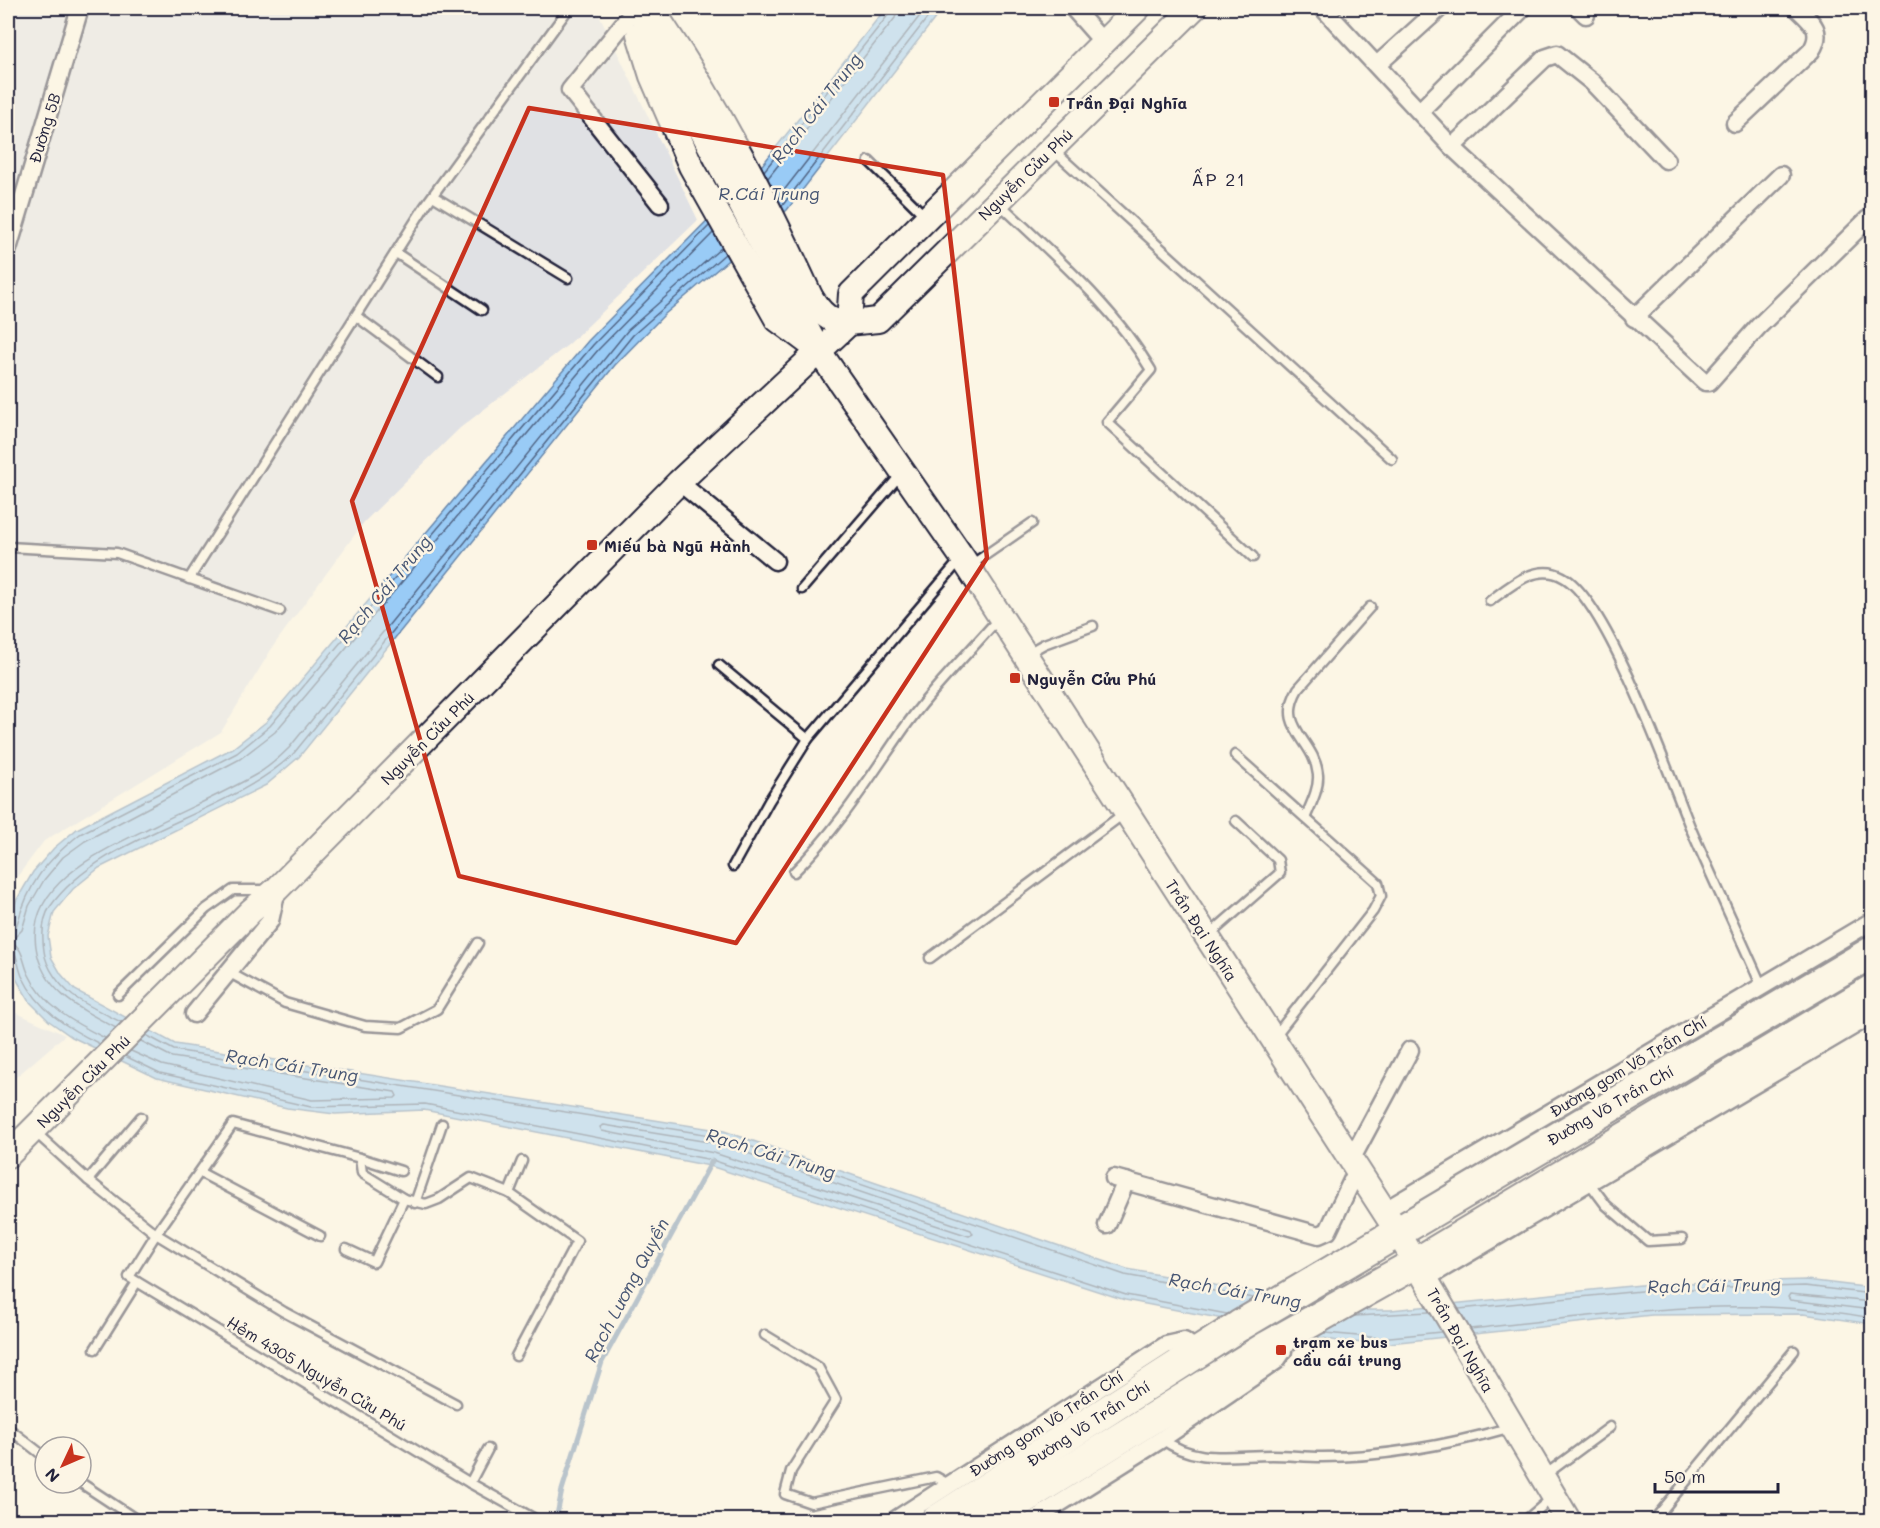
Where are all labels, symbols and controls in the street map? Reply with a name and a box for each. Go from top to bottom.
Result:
water label: Rạch Cái Trung [765,48,867,168]
street label: Đường 5B [23,90,65,166]
place label: Trần Đại Nghĩa [1066,92,1188,113]
marker: Trần Đại Nghĩa [1047,95,1061,109]
street label: Nguyễn Cửu Phú [973,123,1077,225]
district label: ẤP 21 [1192,167,1246,191]
water label: R.Cái Trung [718,181,820,205]
water label: Rạch Cái Trung [332,530,436,648]
place label: Miếu bà Ngũ Hành [604,535,750,556]
marker: Miếu bà Ngũ Hành [585,538,599,552]
place label: Nguyễn Cửu Phú [1027,668,1156,689]
marker: Nguyễn Cửu Phú [1008,671,1022,685]
street label: Nguyễn Cửu Phú [376,687,478,789]
street label: Trần Đại Nghĩa [1161,875,1243,985]
street label: Đường gom Võ Trần Chí [1545,1011,1711,1121]
street label: Nguyễn Cửu Phú [32,1030,134,1132]
water label: Rạch Cái Trung [224,1043,360,1087]
street label: Đường Võ Trần Chí [1543,1060,1677,1150]
water label: Rạch Cái Trung [703,1122,839,1184]
water label: Rạch Lương Quyền [578,1214,674,1366]
water label: Rạch Cái Trung [1167,1267,1303,1313]
water label: Rạch Cái Trung [1647,1272,1781,1298]
street label: Trần Đại Nghĩa [1423,1284,1499,1396]
street label: Hẻm 4305 Nguyễn Cửu Phú [223,1311,411,1435]
place label: trạm xe bus cầu cái trung [1293,1331,1401,1370]
marker: trạm xe bus cầu cái trung [1274,1343,1288,1357]
street label: Đường gom Võ Trần Chí [965,1365,1127,1481]
street label: Đường Võ Trần Chí [1022,1375,1154,1471]
north arrow [33,1435,93,1495]
scale bar [1655,1456,1778,1494]
text: N [40,1464,64,1487]
text: 50 m [1664,1464,1706,1488]

